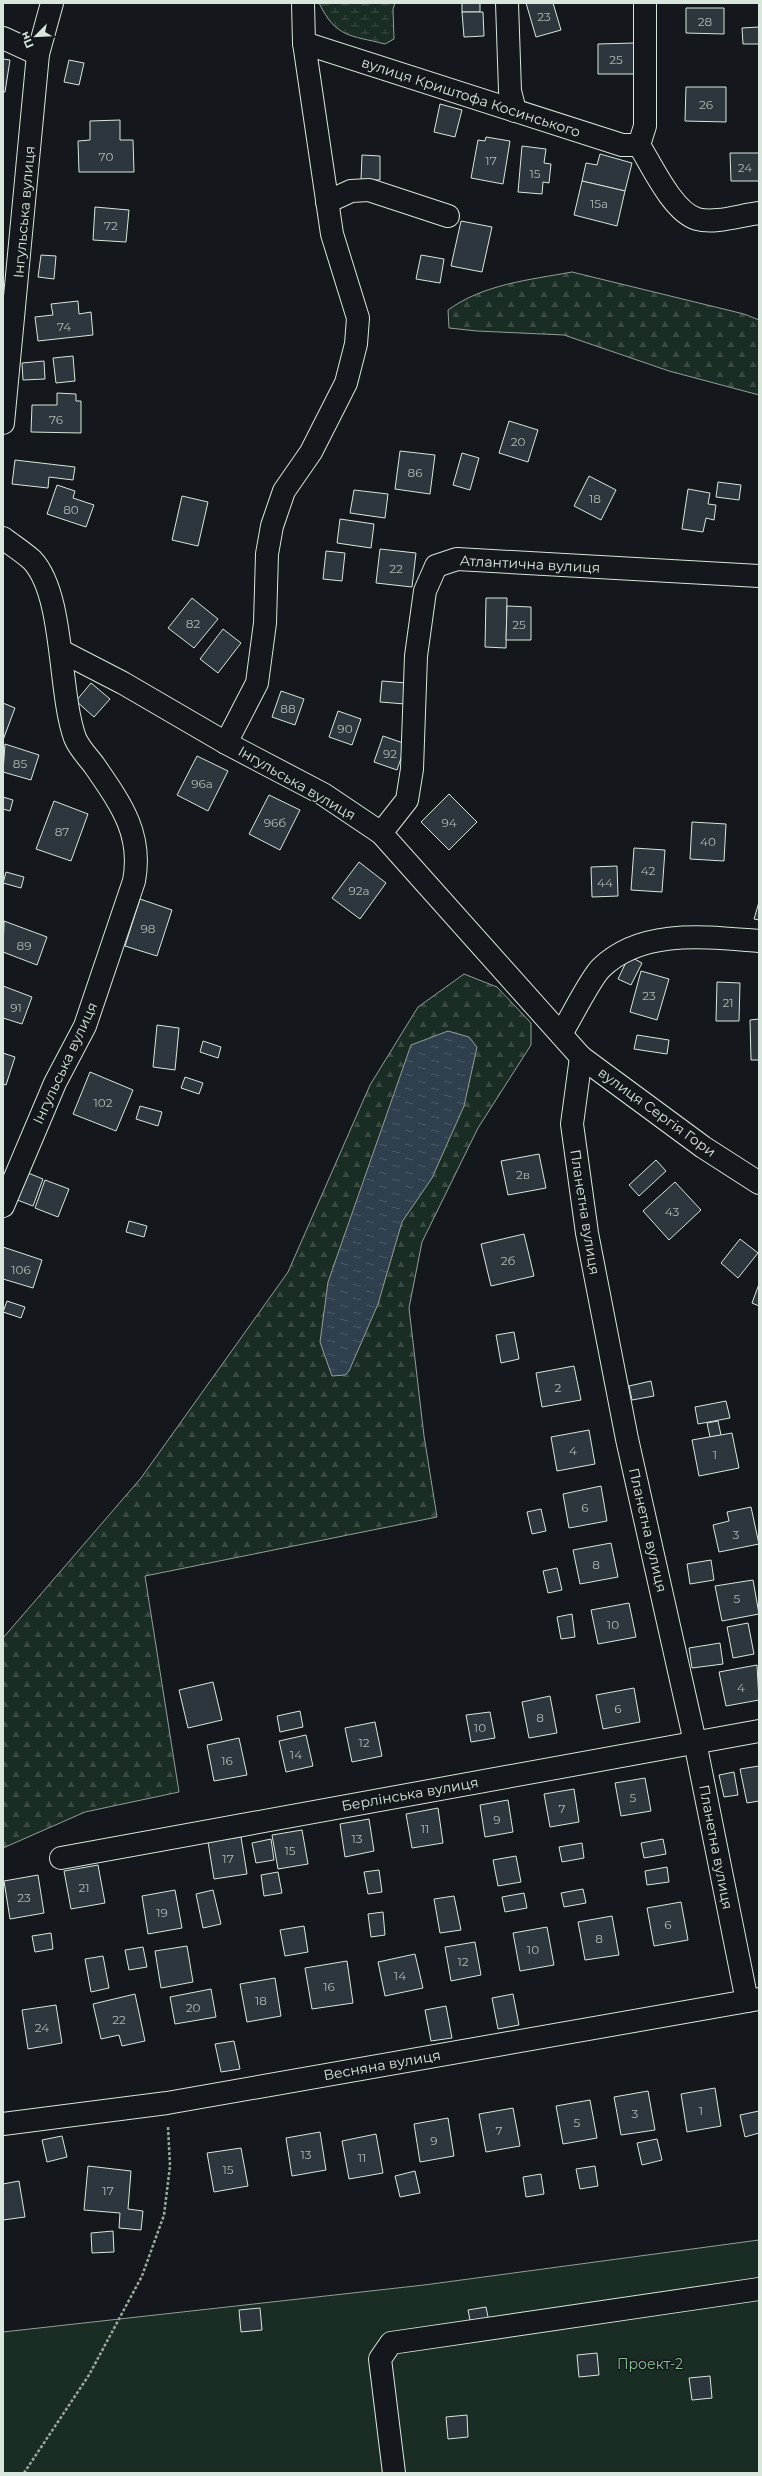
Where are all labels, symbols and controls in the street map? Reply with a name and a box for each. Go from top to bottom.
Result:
house number: 23 [537,9,551,24]
house number: 28 [698,14,713,29]
north arrow [16,16,56,56]
text: Пн [17,30,37,50]
house number: 25 [609,52,623,67]
street label: вулиця Криштофа Косинського [359,53,583,141]
house number: 26 [699,97,713,112]
street label: Інгульська вулиця [9,145,39,279]
house number: 70 [99,149,113,164]
house number: 17 [485,153,497,168]
house number: 24 [738,160,752,175]
house number: 15 [529,166,541,181]
house number: 15а [590,196,608,211]
house number: 72 [104,218,118,233]
house number: 74 [57,319,71,334]
house number: 76 [49,412,63,427]
house number: 20 [511,434,525,449]
house number: 86 [408,465,422,480]
house number: 18 [589,491,601,506]
house number: 80 [63,502,79,517]
street label: Атлантична вулиця [459,551,601,577]
house number: 22 [389,561,403,576]
house number: 82 [186,616,200,631]
house number: 25 [512,617,526,632]
house number: 88 [280,701,296,716]
house number: 90 [337,721,353,736]
street label: Інгульська вулиця [235,742,359,824]
house number: 92 [383,746,397,761]
house number: 85 [13,756,27,771]
house number: 96а [191,776,213,791]
house number: 96б [264,815,286,830]
house number: 94 [441,815,457,830]
house number: 87 [55,824,69,839]
house number: 40 [700,834,716,849]
house number: 42 [641,863,656,878]
house number: 44 [597,875,613,890]
house number: 92а [348,883,370,898]
house number: 98 [141,921,156,936]
house number: 89 [17,938,31,953]
house number: 23 [642,988,656,1003]
house number: 21 [722,995,734,1010]
street label: Інгульська вулиця [29,999,101,1127]
house number: 91 [10,1000,22,1015]
street label: вулиця Сергія Гори [595,1063,719,1161]
house number: 102 [93,1095,113,1110]
street label: Планетна вулиця [566,1148,604,1276]
house number: 2в [516,1167,530,1182]
house number: 43 [665,1204,679,1219]
house number: 2б [501,1253,515,1268]
house number: 106 [11,1262,31,1277]
house number: 2 [555,1380,562,1395]
house number: 4 [569,1443,577,1458]
house number: 1 [713,1447,717,1462]
street label: Планетна вулиця [625,1466,671,1594]
house number: 6 [581,1500,589,1515]
house number: 3 [733,1527,740,1542]
house number: 8 [592,1557,600,1572]
house number: 5 [734,1591,741,1606]
house number: 10 [607,1617,619,1632]
house number: 4 [737,1680,745,1695]
house number: 6 [614,1701,622,1716]
house number: 8 [536,1710,544,1725]
house number: 10 [474,1720,486,1735]
house number: 12 [358,1735,370,1750]
house number: 14 [290,1747,302,1762]
house number: 16 [221,1753,233,1768]
street label: Берлінська вулиця [340,1773,480,1815]
street label: Планетна вулиця [695,1783,737,1911]
house number: 5 [630,1790,637,1805]
house number: 7 [558,1801,566,1816]
house number: 9 [493,1812,501,1827]
house number: 11 [421,1821,429,1836]
house number: 13 [351,1831,363,1846]
house number: 15 [284,1843,296,1858]
house number: 17 [222,1851,234,1866]
house number: 21 [78,1880,90,1895]
house number: 23 [17,1890,31,1905]
house number: 19 [156,1905,168,1920]
house number: 6 [664,1917,672,1932]
house number: 8 [595,1931,603,1946]
house number: 10 [527,1942,539,1957]
house number: 12 [457,1954,469,1969]
house number: 14 [394,1968,406,1983]
house number: 16 [323,1979,335,1994]
house number: 18 [255,1993,267,2008]
house number: 20 [186,2000,200,2015]
house number: 22 [112,2012,126,2027]
house number: 24 [35,2020,49,2035]
street label: Весняна вулиця [322,2046,442,2084]
house number: 1 [699,2103,703,2118]
house number: 3 [632,2106,639,2121]
house number: 5 [574,2115,581,2130]
house number: 7 [495,2123,503,2138]
house number: 9 [430,2133,438,2148]
house number: 13 [300,2147,312,2162]
house number: 11 [358,2150,366,2165]
house number: 15 [222,2162,234,2177]
house number: 17 [102,2183,114,2198]
park label: Проект-2 [617,2355,683,2373]

